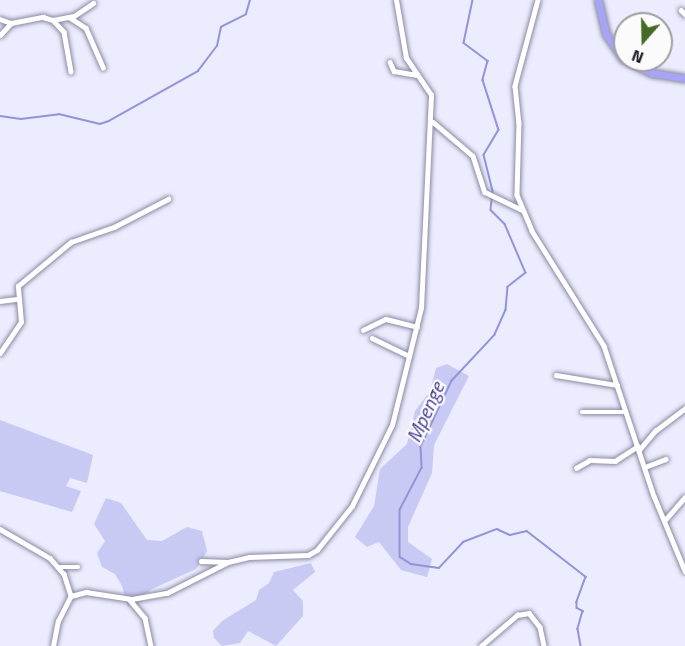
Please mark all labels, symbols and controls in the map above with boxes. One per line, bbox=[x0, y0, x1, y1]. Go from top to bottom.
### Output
north arrow bbox=[613, 12, 673, 72]
text: N bbox=[628, 44, 647, 70]
water label: Mpenge bbox=[401, 378, 449, 446]

